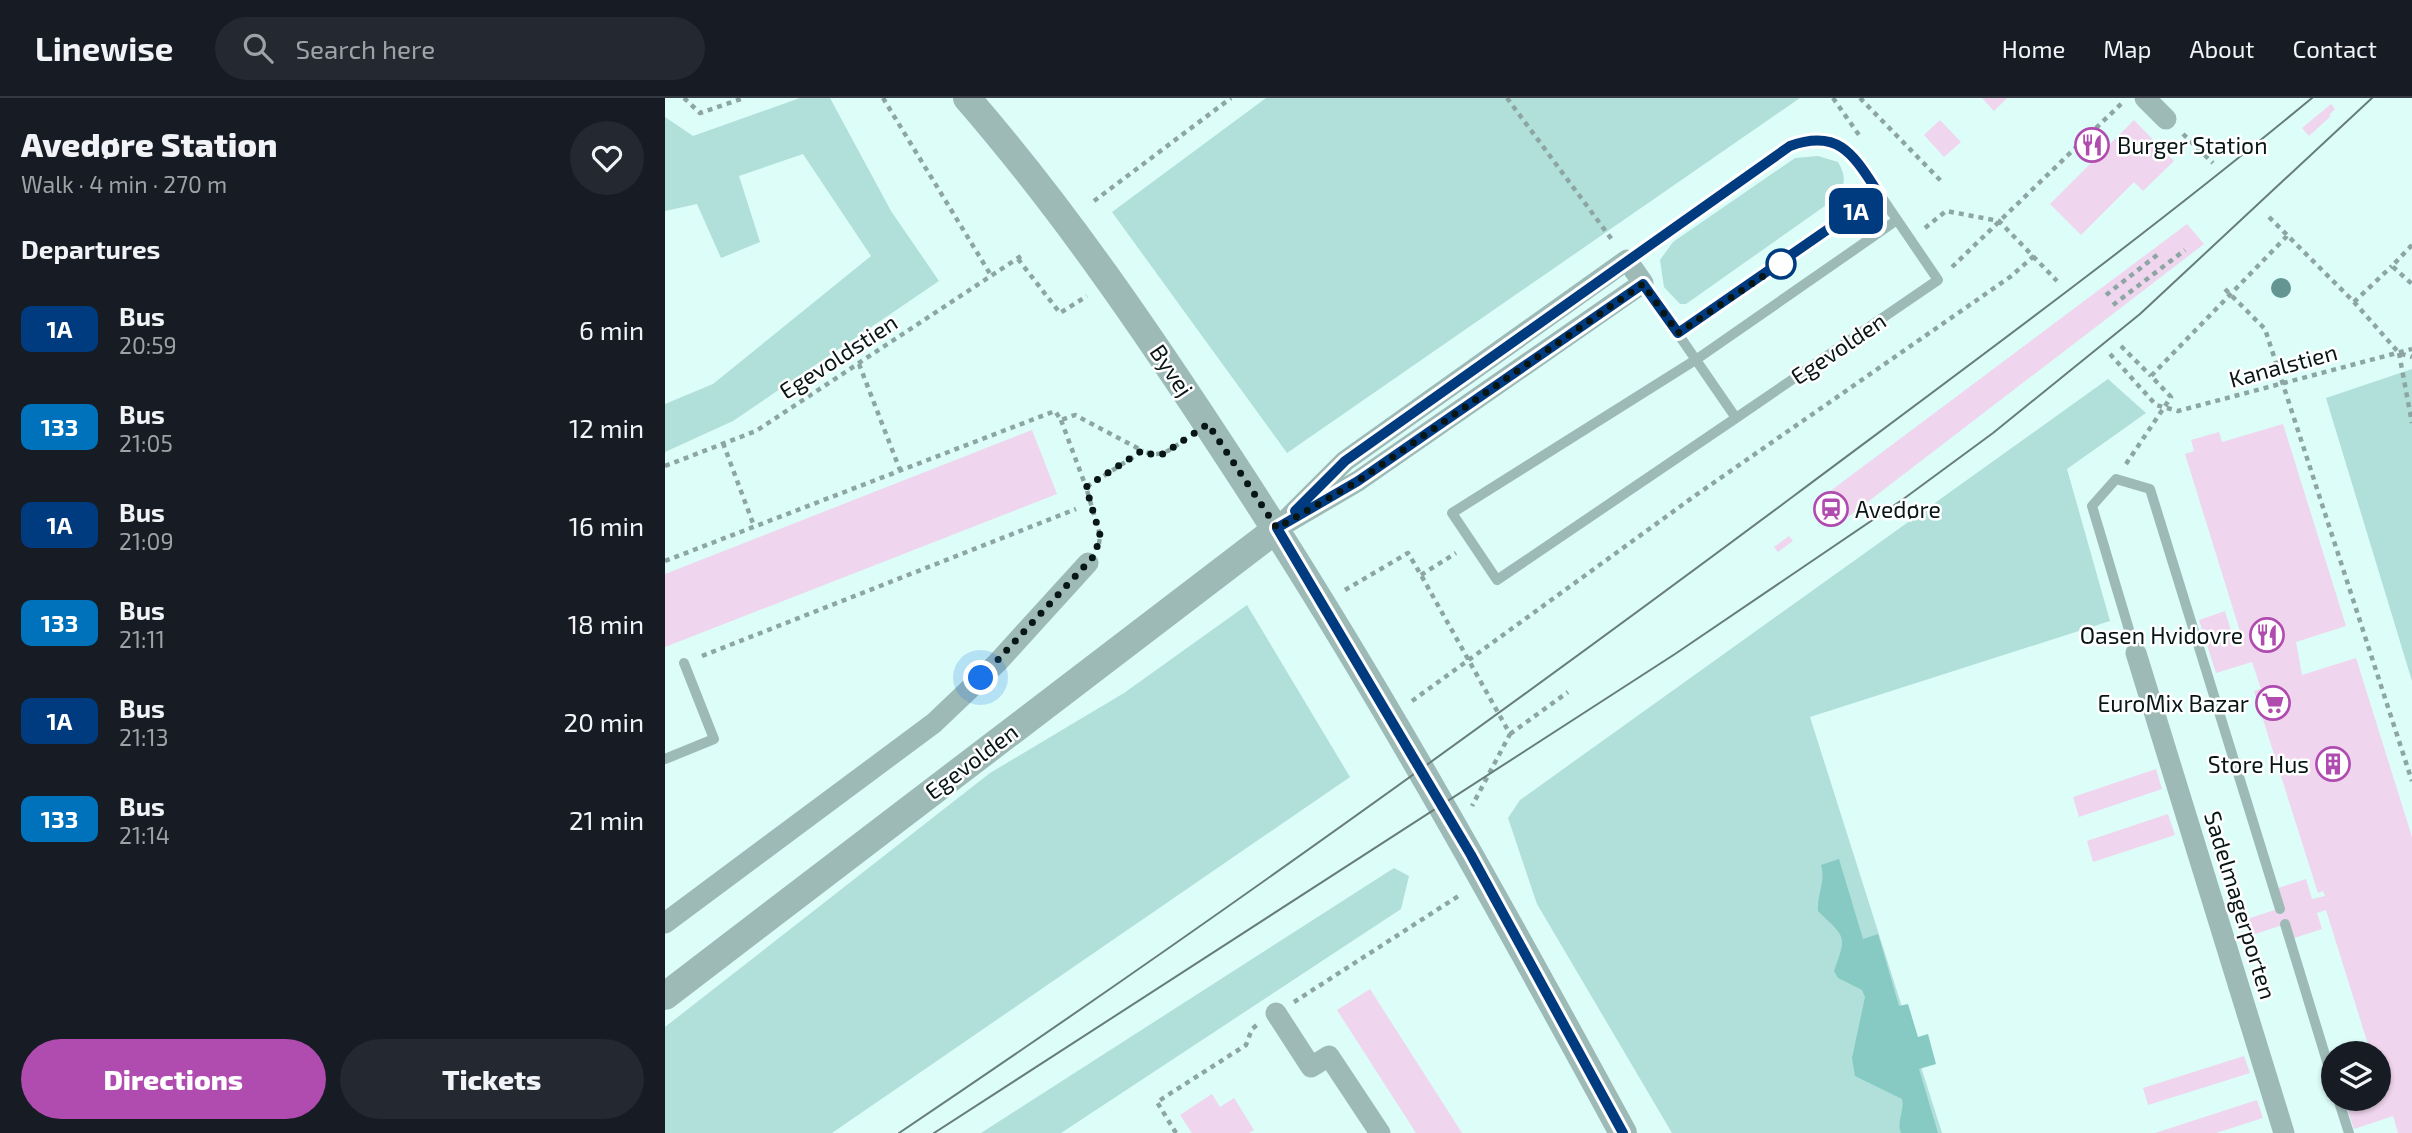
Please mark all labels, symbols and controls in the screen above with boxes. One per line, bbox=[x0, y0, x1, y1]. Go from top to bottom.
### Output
search box bbox=[215, 17, 705, 80]
text: Linewise bbox=[35, 28, 173, 68]
icon: search bbox=[239, 29, 277, 67]
text: Search here bbox=[295, 33, 435, 64]
text: Home bbox=[2002, 34, 2065, 63]
text: Map bbox=[2103, 34, 2151, 63]
text: About bbox=[2189, 34, 2255, 63]
text: Contact bbox=[2293, 34, 2377, 63]
button: heart bbox=[570, 121, 644, 195]
text: Avedøre Station bbox=[21, 124, 277, 164]
restaurant icon: Burger Station bbox=[2073, 126, 2111, 164]
place label: Burger Station bbox=[2117, 131, 2268, 159]
text: Walk · 4 min · 270 m bbox=[21, 170, 227, 198]
line badge: 1A bbox=[1825, 188, 1887, 234]
text: 1A bbox=[1843, 196, 1869, 225]
text: Departures bbox=[21, 233, 160, 264]
unlabelled marker bbox=[1766, 249, 1796, 279]
text: Bus bbox=[119, 300, 165, 331]
street label: Egevolden bbox=[1785, 306, 1891, 390]
street label: Egevoldstien bbox=[774, 308, 902, 404]
text: 1A bbox=[46, 314, 73, 343]
text: 6 min bbox=[579, 314, 644, 345]
text: 20:59 bbox=[119, 331, 177, 359]
street label: Kanalstien bbox=[2226, 337, 2340, 393]
street label: Byvej bbox=[1145, 339, 1199, 401]
text: Bus bbox=[119, 398, 165, 429]
text: 133 bbox=[41, 412, 78, 441]
text: 12 min bbox=[569, 412, 644, 443]
text: 21:05 bbox=[119, 429, 173, 457]
station icon: Avedøre bbox=[1812, 490, 1850, 528]
place label: Avedøre bbox=[1855, 495, 1941, 523]
text: Bus bbox=[119, 496, 165, 527]
text: 1A bbox=[46, 510, 73, 539]
text: 16 min bbox=[569, 510, 644, 541]
text: 21:09 bbox=[119, 527, 174, 555]
text: Bus bbox=[119, 594, 165, 625]
text: 133 bbox=[41, 608, 78, 637]
text: 18 min bbox=[568, 608, 644, 639]
restaurant icon: Oasen Hvidovre bbox=[2248, 616, 2286, 654]
place label: Oasen Hvidovre bbox=[2080, 621, 2243, 649]
text: 21:11 bbox=[119, 625, 165, 653]
your location bbox=[963, 660, 998, 695]
supermarket icon: EuroMix Bazar bbox=[2254, 684, 2292, 722]
place label: EuroMix Bazar bbox=[2097, 689, 2249, 717]
text: Bus bbox=[119, 692, 165, 723]
text: 1A bbox=[46, 706, 73, 735]
text: 20 min bbox=[564, 706, 644, 737]
street label: Egevolden bbox=[919, 717, 1023, 805]
text: 21:13 bbox=[119, 723, 168, 751]
building icon: Store Hus bbox=[2314, 745, 2352, 783]
place label: Store Hus bbox=[2208, 750, 2309, 778]
text: Bus bbox=[119, 790, 165, 821]
text: 133 bbox=[41, 804, 78, 833]
text: 21 min bbox=[569, 804, 644, 835]
street label: Sadelmagerporten bbox=[2199, 808, 2283, 1002]
text: 21:14 bbox=[119, 821, 170, 849]
button: Directions bbox=[21, 1039, 326, 1119]
button: Tickets bbox=[340, 1039, 644, 1119]
map controls bbox=[2321, 1041, 2391, 1111]
button: layers bbox=[2321, 1041, 2391, 1111]

